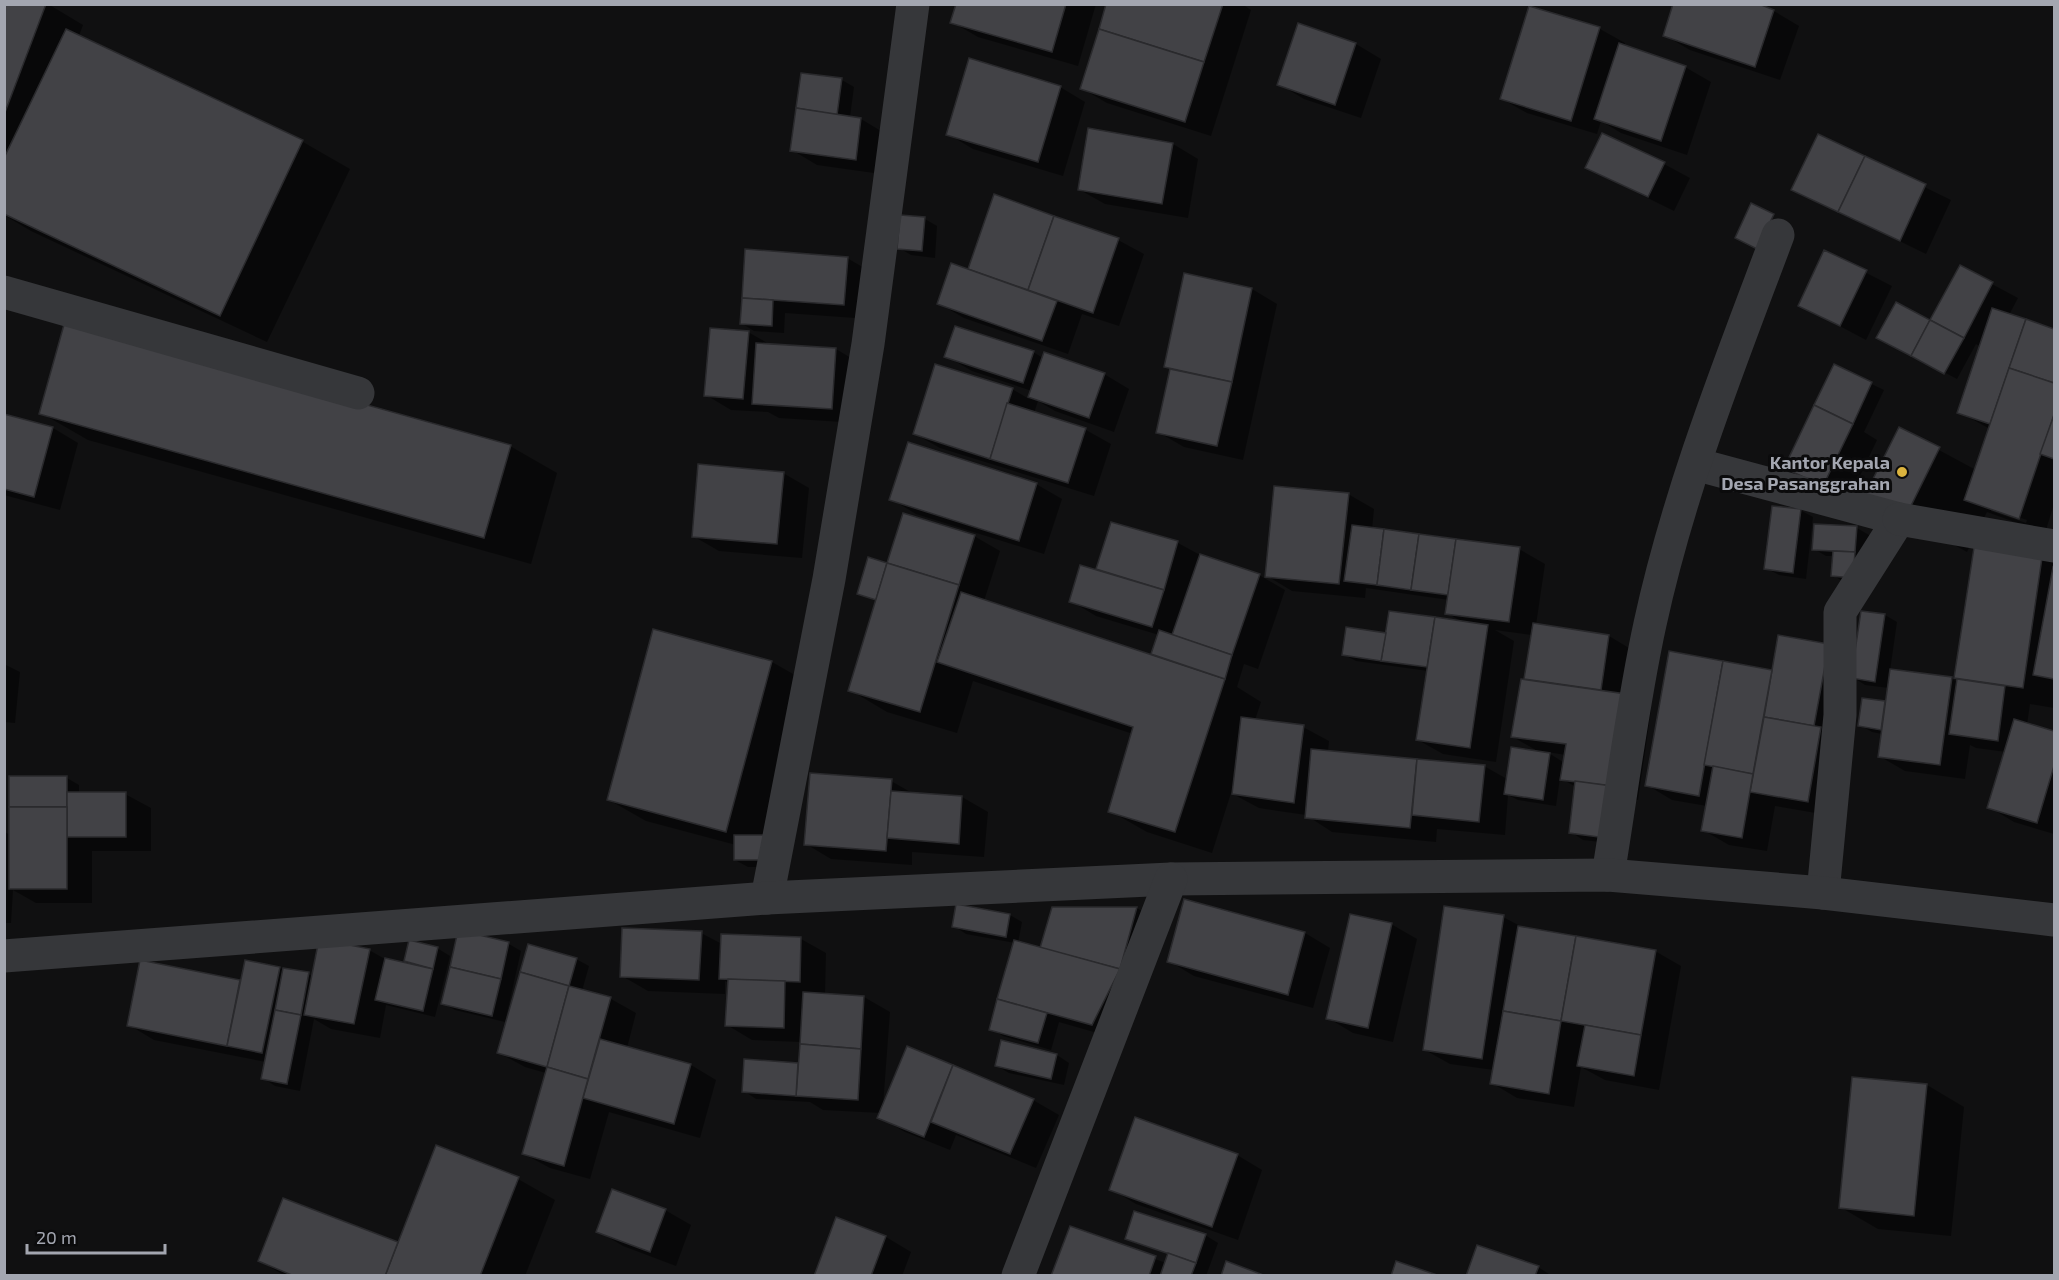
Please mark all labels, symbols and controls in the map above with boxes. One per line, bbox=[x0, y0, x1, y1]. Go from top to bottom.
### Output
place label: Kantor Kepala Desa Pasanggrahan bbox=[1721, 451, 1890, 494]
marker: Kantor Kepala Desa Pasanggrahan bbox=[1895, 465, 1909, 479]
scale bar bbox=[27, 1217, 165, 1255]
text: 20 m bbox=[36, 1226, 77, 1248]

